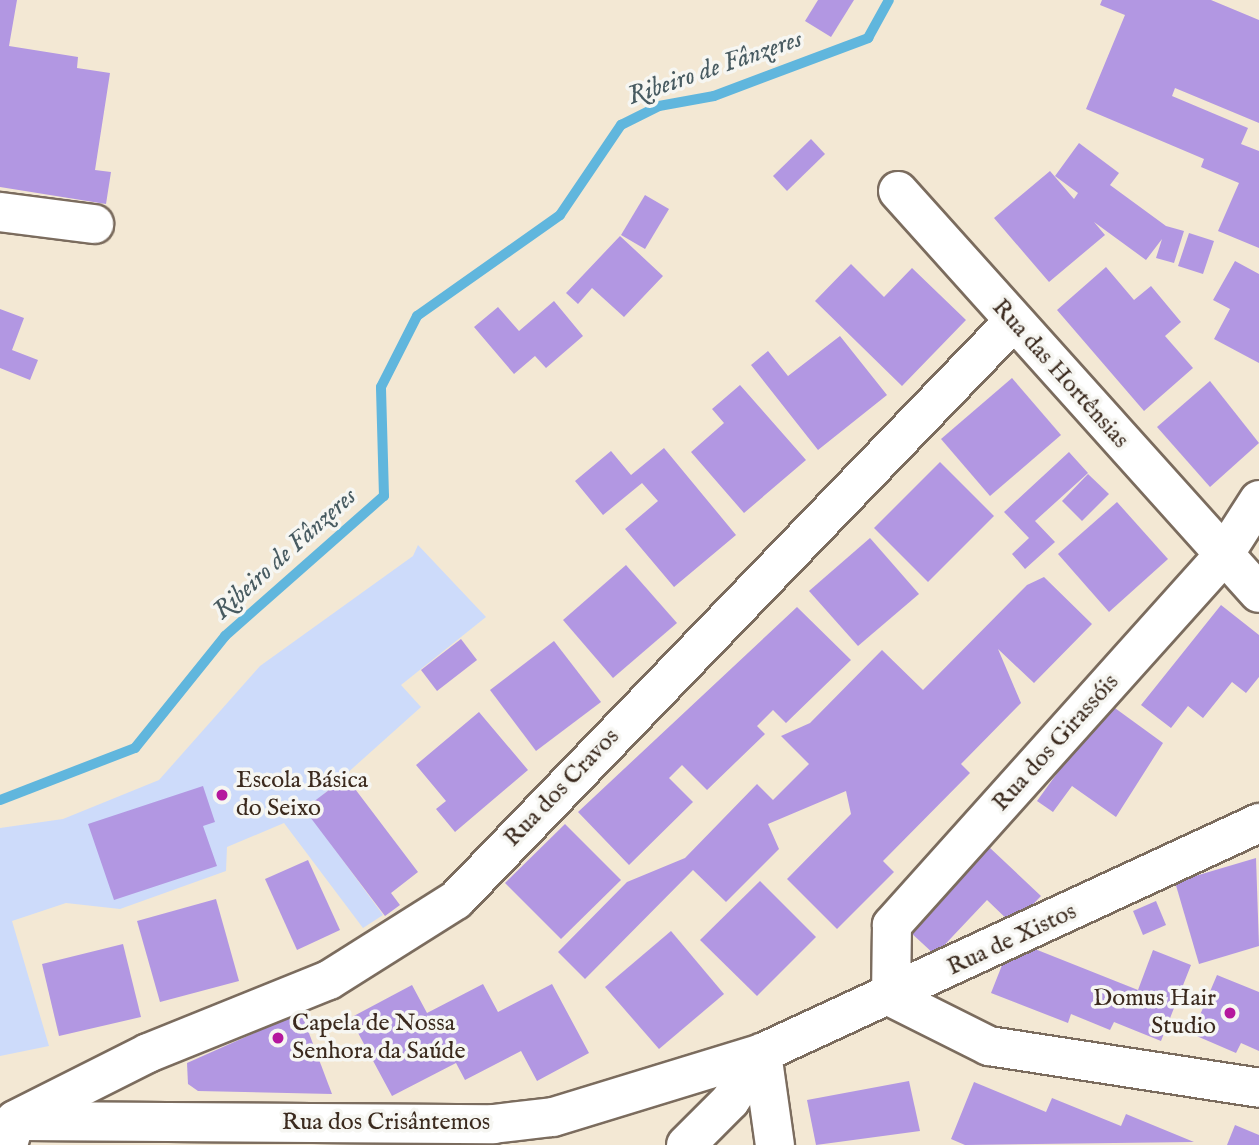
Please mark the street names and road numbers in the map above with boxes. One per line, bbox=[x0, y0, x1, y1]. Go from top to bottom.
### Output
street label: Rua das Hortênsias bbox=[986, 294, 1134, 454]
street label: Rua dos Girassóis bbox=[987, 668, 1125, 818]
street label: Rua dos Cravos bbox=[498, 723, 626, 853]
street label: Rua de Xistos bbox=[943, 898, 1081, 982]
street label: Rua dos Crisântemos bbox=[282, 1109, 490, 1137]

